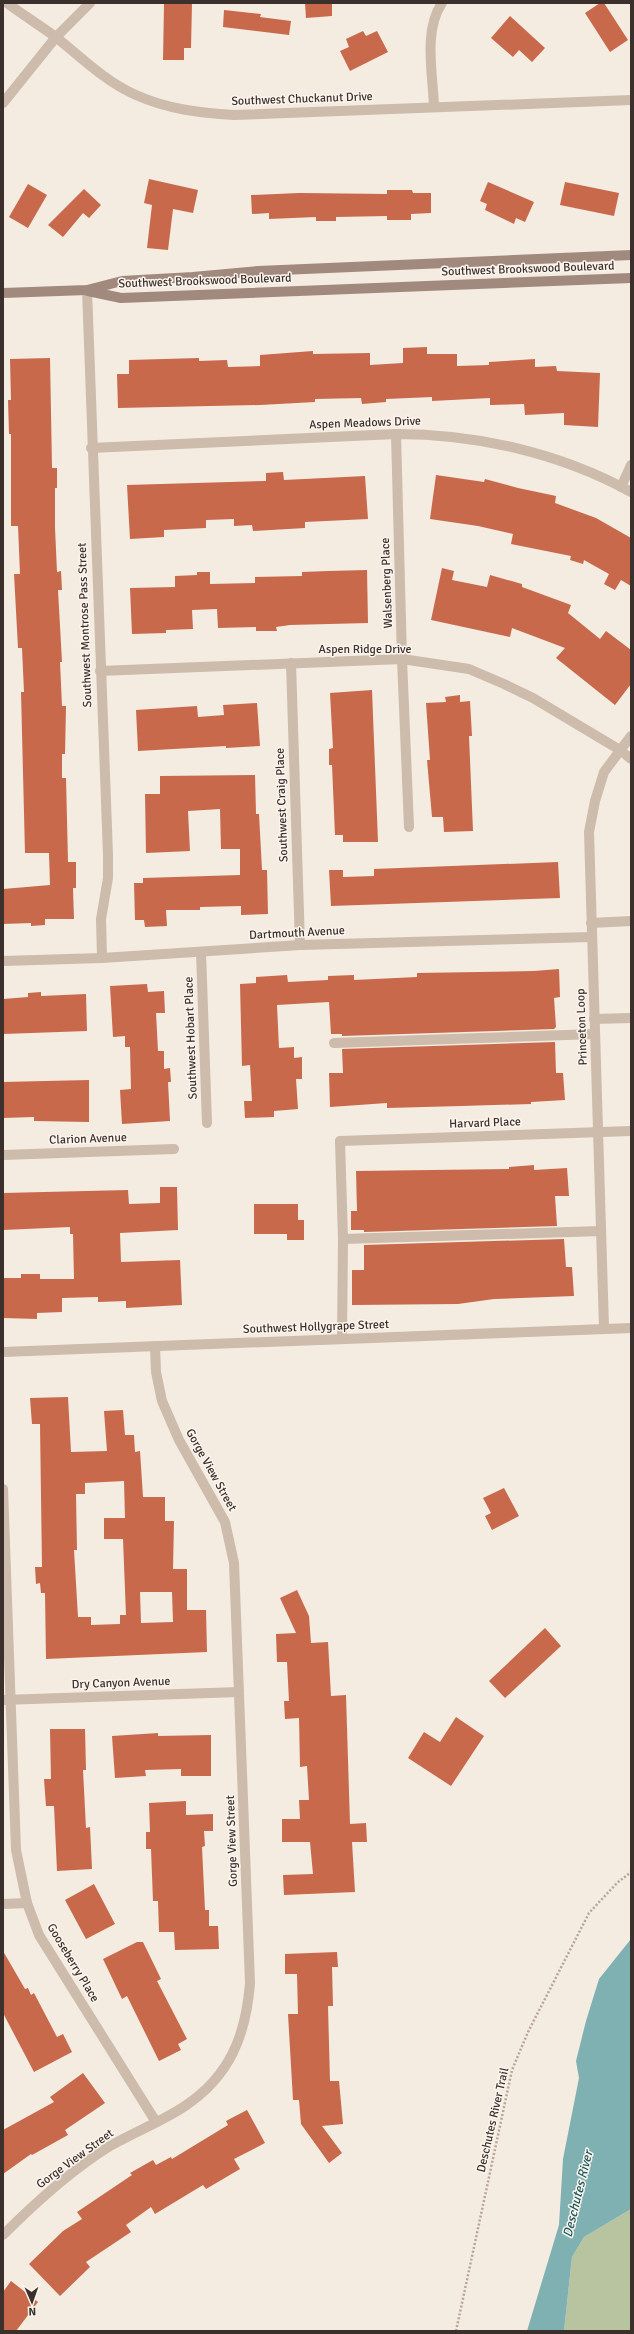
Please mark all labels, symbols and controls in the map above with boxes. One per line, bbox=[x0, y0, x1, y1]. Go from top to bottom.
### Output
street label: Southwest Chuckanut Drive bbox=[231, 89, 373, 109]
street label: Southwest Brookswood Boulevard bbox=[441, 258, 615, 280]
street label: Southwest Brookswood Boulevard bbox=[118, 270, 292, 292]
street label: Aspen Meadows Drive bbox=[309, 414, 421, 432]
street label: Walsenberg Place bbox=[378, 537, 396, 629]
street label: Southwest Montrose Pass Street bbox=[75, 542, 95, 708]
street label: Aspen Ridge Drive bbox=[319, 642, 411, 657]
street label: Southwest Craig Place bbox=[273, 747, 291, 863]
street label: Dartmouth Avenue bbox=[249, 923, 345, 943]
street label: Southwest Hobart Place bbox=[181, 976, 201, 1100]
street label: Princeton Loop bbox=[573, 988, 591, 1066]
street label: Harvard Place bbox=[449, 1114, 521, 1132]
street label: Clarion Avenue bbox=[49, 1130, 127, 1148]
street label: Southwest Hollygrape Street bbox=[243, 1317, 389, 1337]
street label: Gorge View Street bbox=[182, 1426, 240, 1514]
street label: Dry Canyon Avenue bbox=[71, 1674, 171, 1692]
street label: Gorge View Street bbox=[223, 1795, 241, 1887]
street label: Gooseberry Place bbox=[44, 1921, 102, 2005]
street label: Deschutes River Trail bbox=[474, 2066, 512, 2174]
street label: Gorge View Street bbox=[33, 2126, 117, 2192]
water label: Deschutes River bbox=[560, 2147, 597, 2239]
north arrow bbox=[12, 2282, 52, 2322]
text: N bbox=[28, 2305, 36, 2318]

